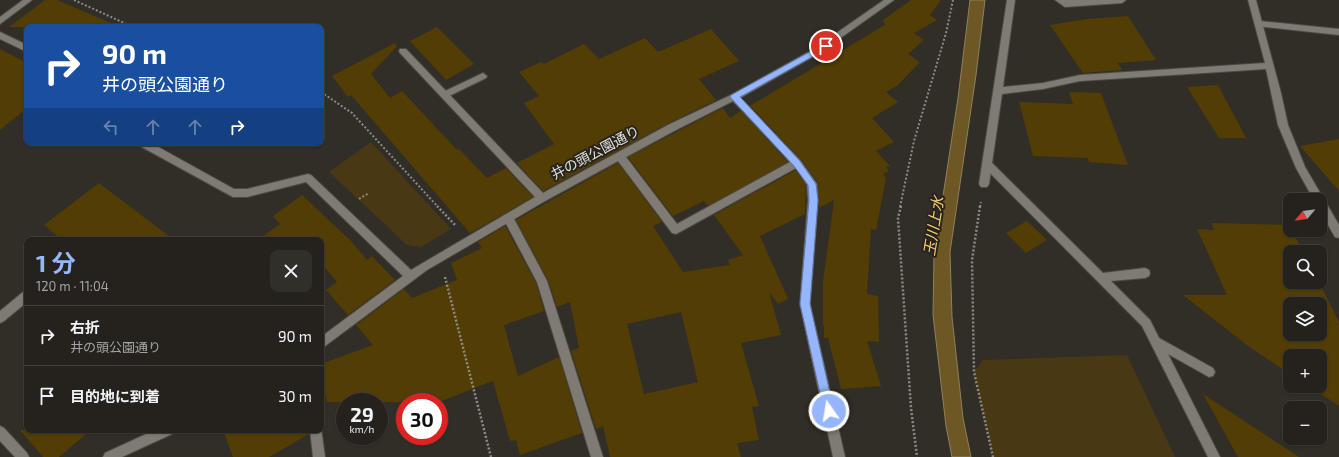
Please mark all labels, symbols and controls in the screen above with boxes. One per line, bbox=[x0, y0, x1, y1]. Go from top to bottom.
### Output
pin bbox=[809, 29, 843, 63]
icon: arrive bbox=[815, 35, 837, 57]
text: 90 m bbox=[102, 36, 167, 70]
icon: right bbox=[36, 40, 88, 92]
text: 井の頭公園通り bbox=[102, 73, 228, 95]
icon: left bbox=[100, 116, 122, 138]
icon: ahead bbox=[142, 116, 164, 138]
icon: ahead bbox=[184, 116, 206, 138]
icon: right bbox=[226, 116, 248, 138]
street label: 井の頭公園通り bbox=[548, 121, 642, 183]
water label: 玉川上水 bbox=[919, 193, 947, 257]
north arrow bbox=[1283, 193, 1327, 237]
map controls bbox=[1283, 193, 1327, 445]
button: search bbox=[1283, 245, 1327, 289]
text: 1 分 bbox=[36, 248, 76, 277]
button: close bbox=[270, 250, 312, 292]
text: 120 m · 11:04 bbox=[36, 278, 109, 294]
button: layers bbox=[1283, 297, 1327, 341]
text: 右折 bbox=[70, 318, 100, 336]
icon: right bbox=[36, 325, 58, 347]
text: 90 m bbox=[278, 327, 312, 345]
text: 井の頭公園通り bbox=[70, 339, 161, 355]
button: + bbox=[1283, 349, 1327, 393]
icon: arrive bbox=[36, 385, 58, 407]
text: 目的地に到着 bbox=[70, 387, 160, 405]
text: 30 m bbox=[278, 387, 312, 405]
position arrow bbox=[808, 390, 850, 432]
speed limit sign: 30 bbox=[396, 393, 448, 445]
button: − bbox=[1283, 401, 1327, 445]
text: 29 bbox=[350, 402, 374, 426]
text: km/h bbox=[350, 423, 374, 435]

